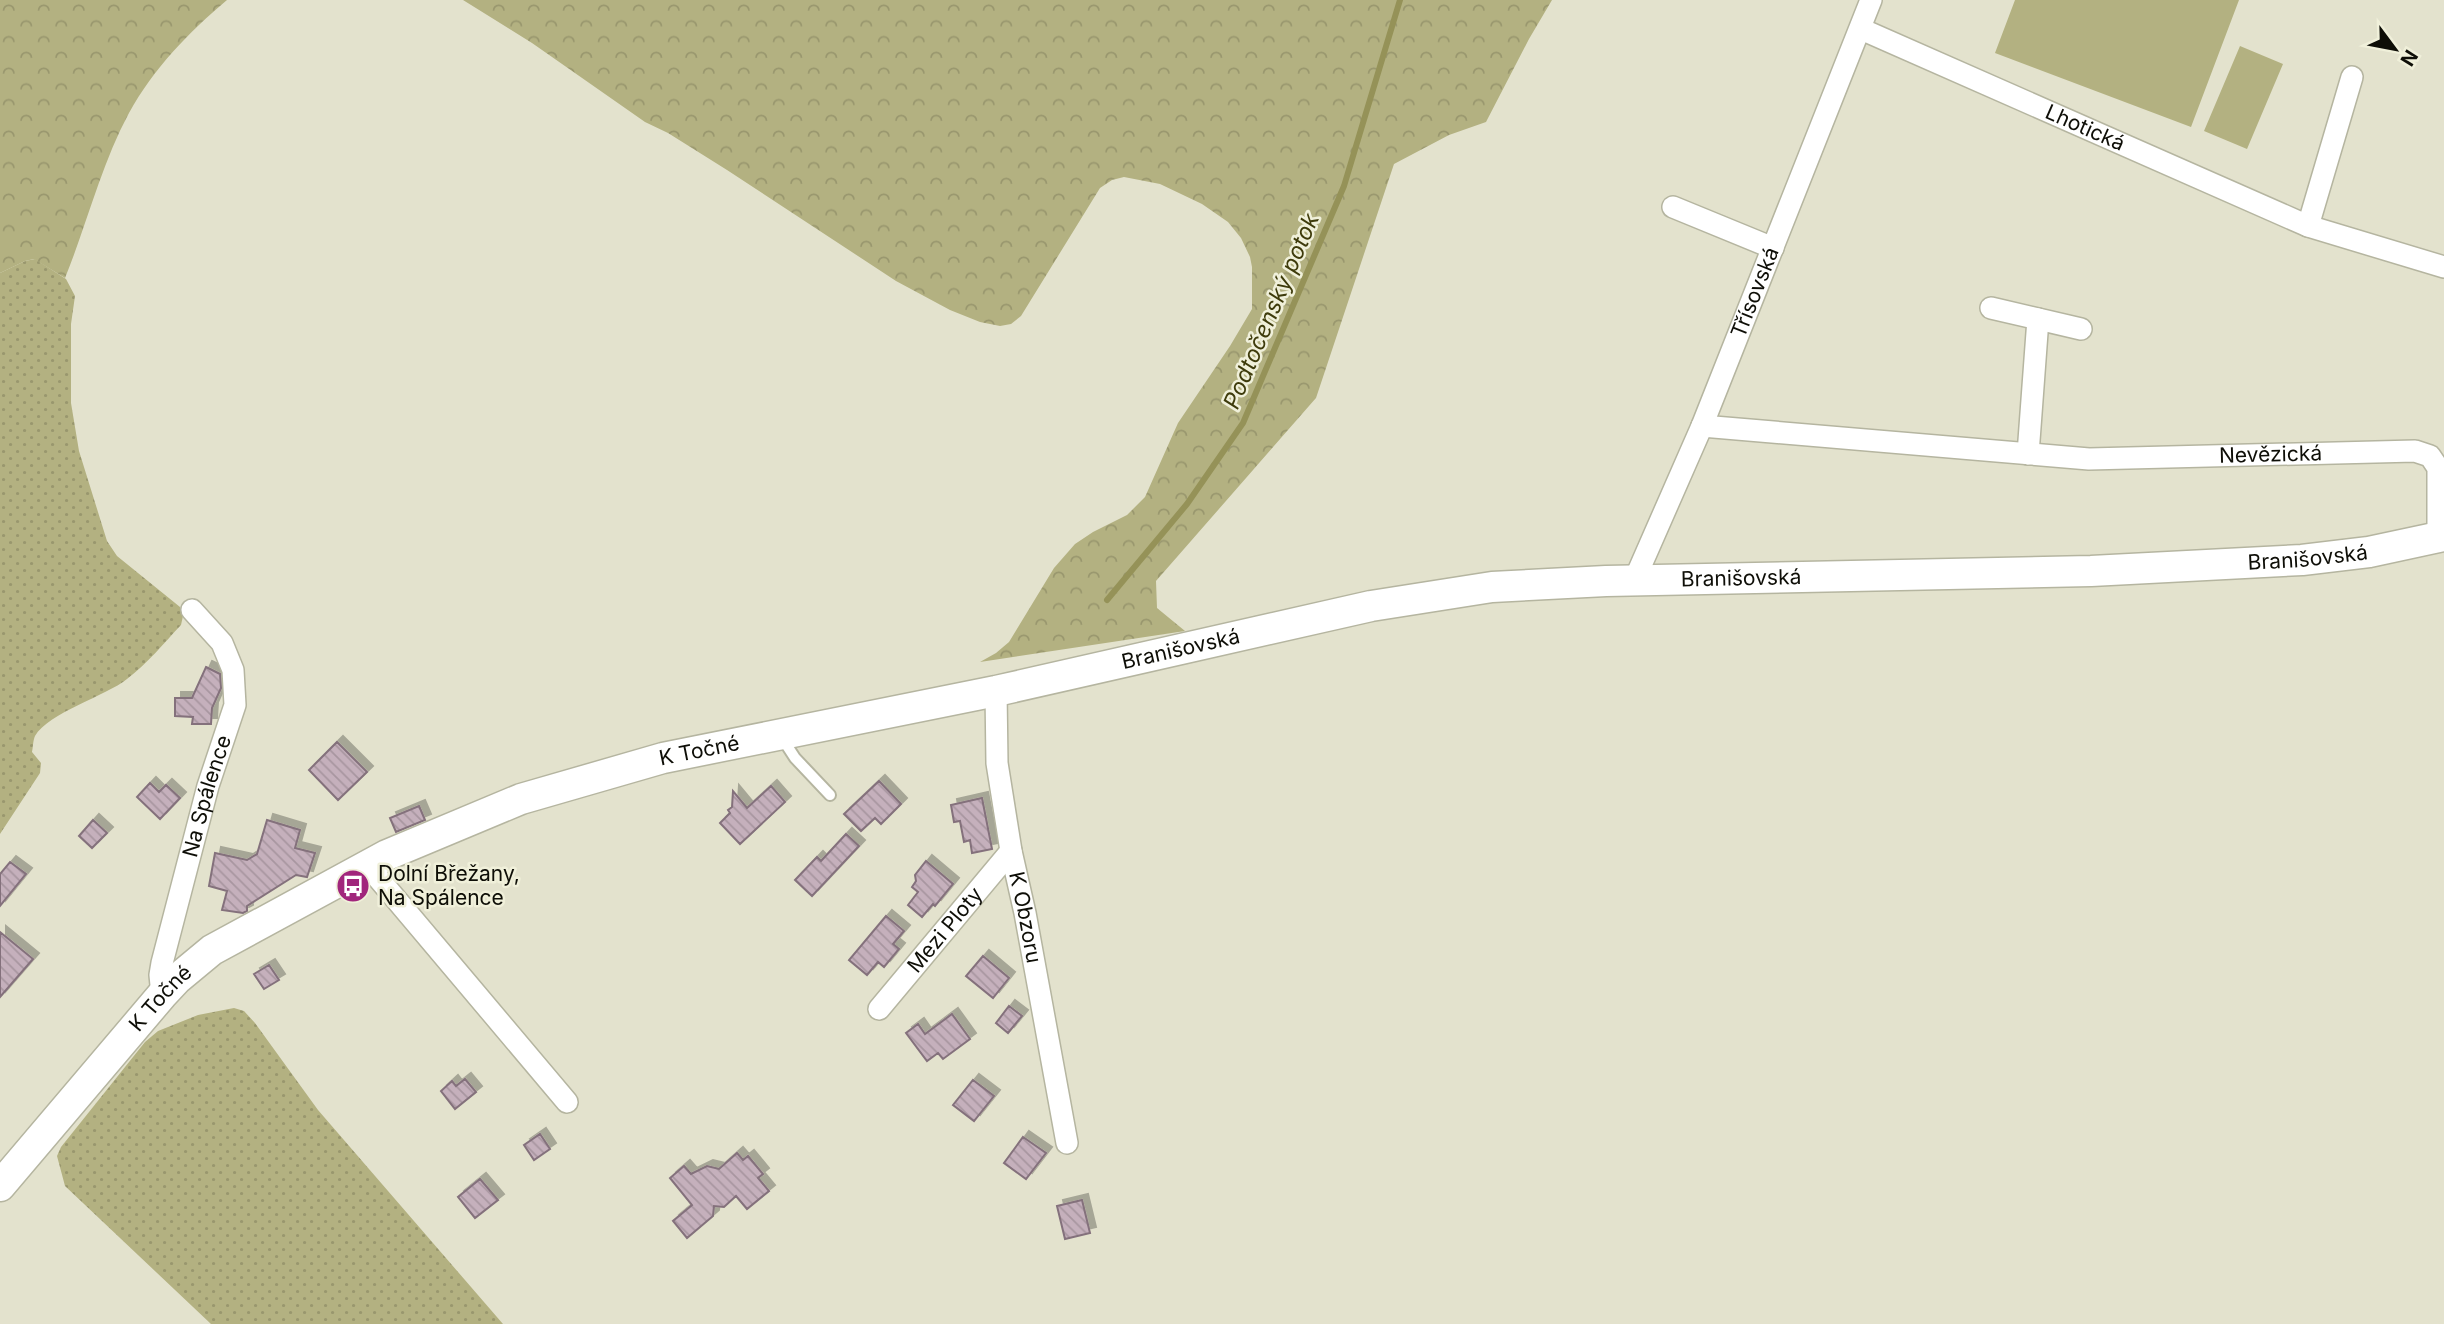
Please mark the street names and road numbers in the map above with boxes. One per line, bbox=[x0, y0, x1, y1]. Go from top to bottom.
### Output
street label: Lhotická bbox=[2042, 99, 2129, 156]
street label: Třísovská bbox=[1725, 243, 1784, 341]
street label: Nevězická bbox=[2219, 440, 2322, 468]
street label: Branišovská bbox=[2247, 539, 2369, 575]
street label: Branišovská bbox=[1681, 564, 1802, 591]
street label: Branišovská bbox=[1119, 623, 1242, 674]
street label: K Točné bbox=[657, 730, 741, 770]
street label: Na Spálence bbox=[177, 732, 236, 860]
street label: K Obzoru bbox=[1004, 869, 1047, 965]
street label: Mezi Ploty bbox=[902, 882, 988, 977]
street label: K Točné bbox=[124, 959, 196, 1036]

